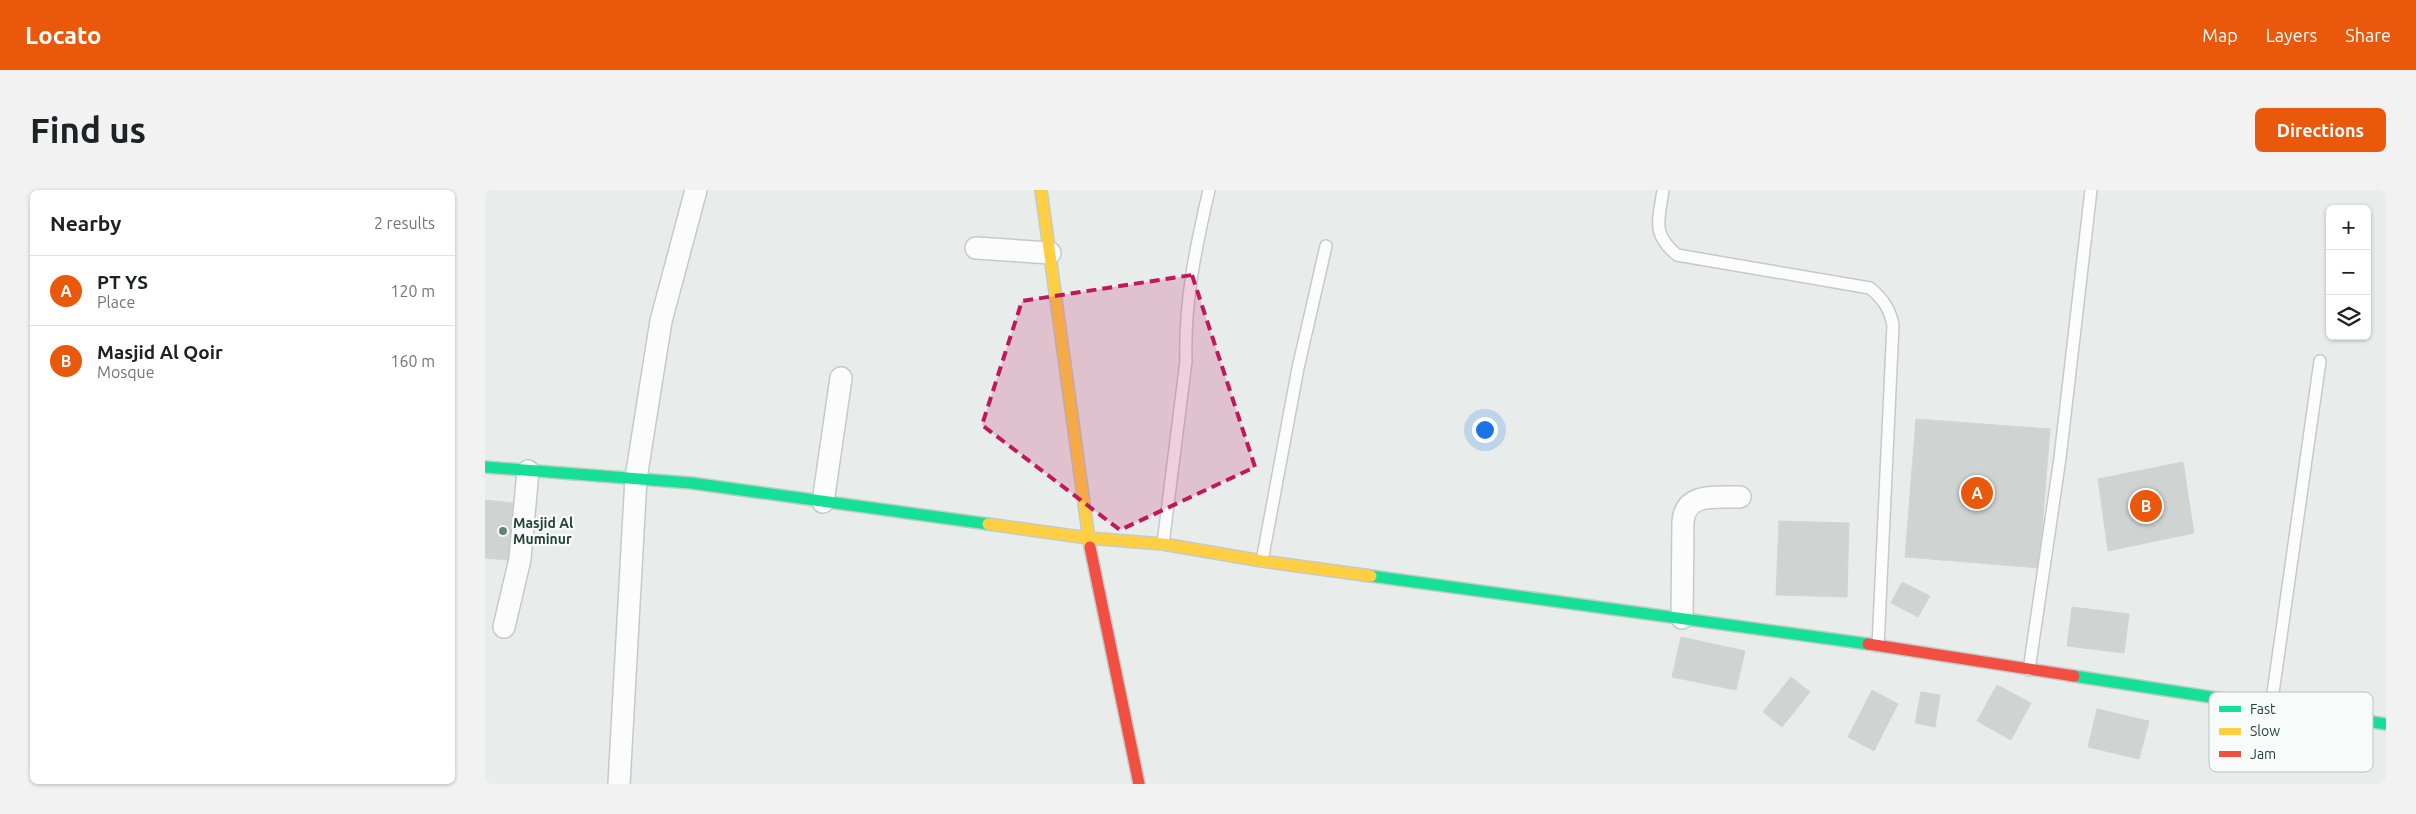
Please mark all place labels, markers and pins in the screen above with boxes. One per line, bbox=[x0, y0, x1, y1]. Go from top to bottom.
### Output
pin: A bbox=[1961, 474, 1993, 512]
pin: B bbox=[2130, 487, 2162, 525]
place label: Masjid Al Muminur bbox=[513, 515, 573, 547]
marker: Masjid Al Muminur bbox=[497, 525, 509, 537]

